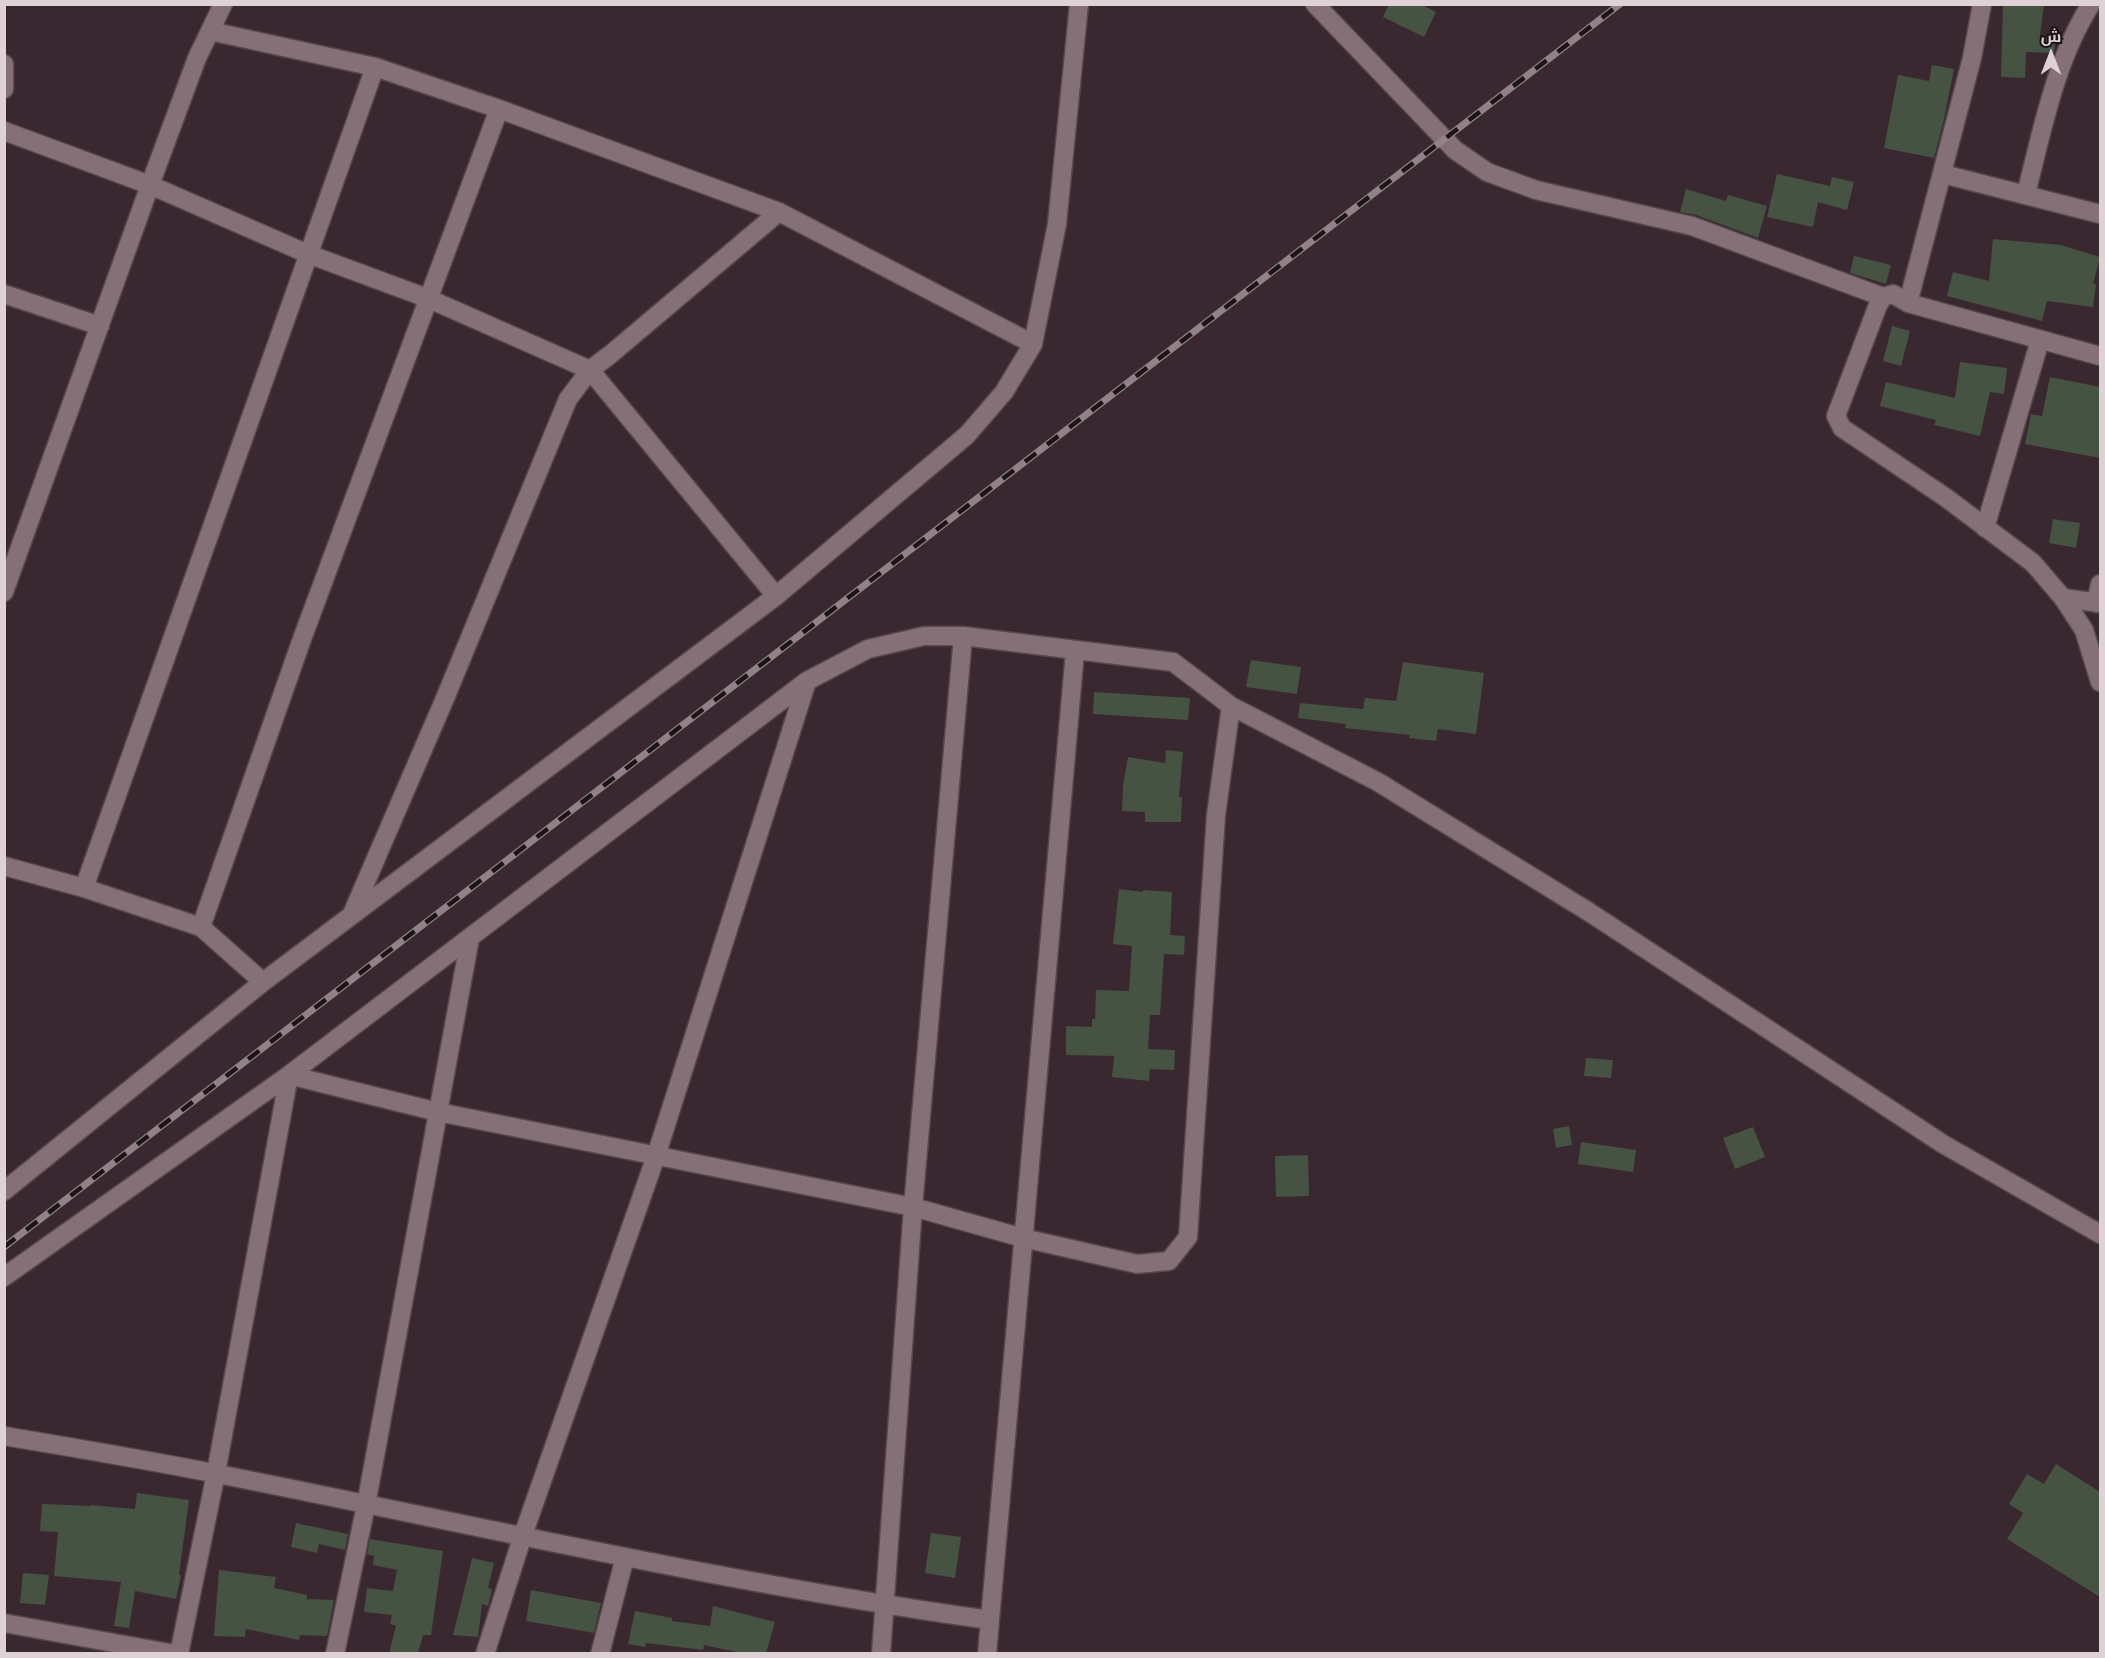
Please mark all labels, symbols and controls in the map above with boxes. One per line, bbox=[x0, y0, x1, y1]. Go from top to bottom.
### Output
north arrow bbox=[2021, 24, 2081, 84]
text: ش bbox=[2041, 25, 2061, 47]

